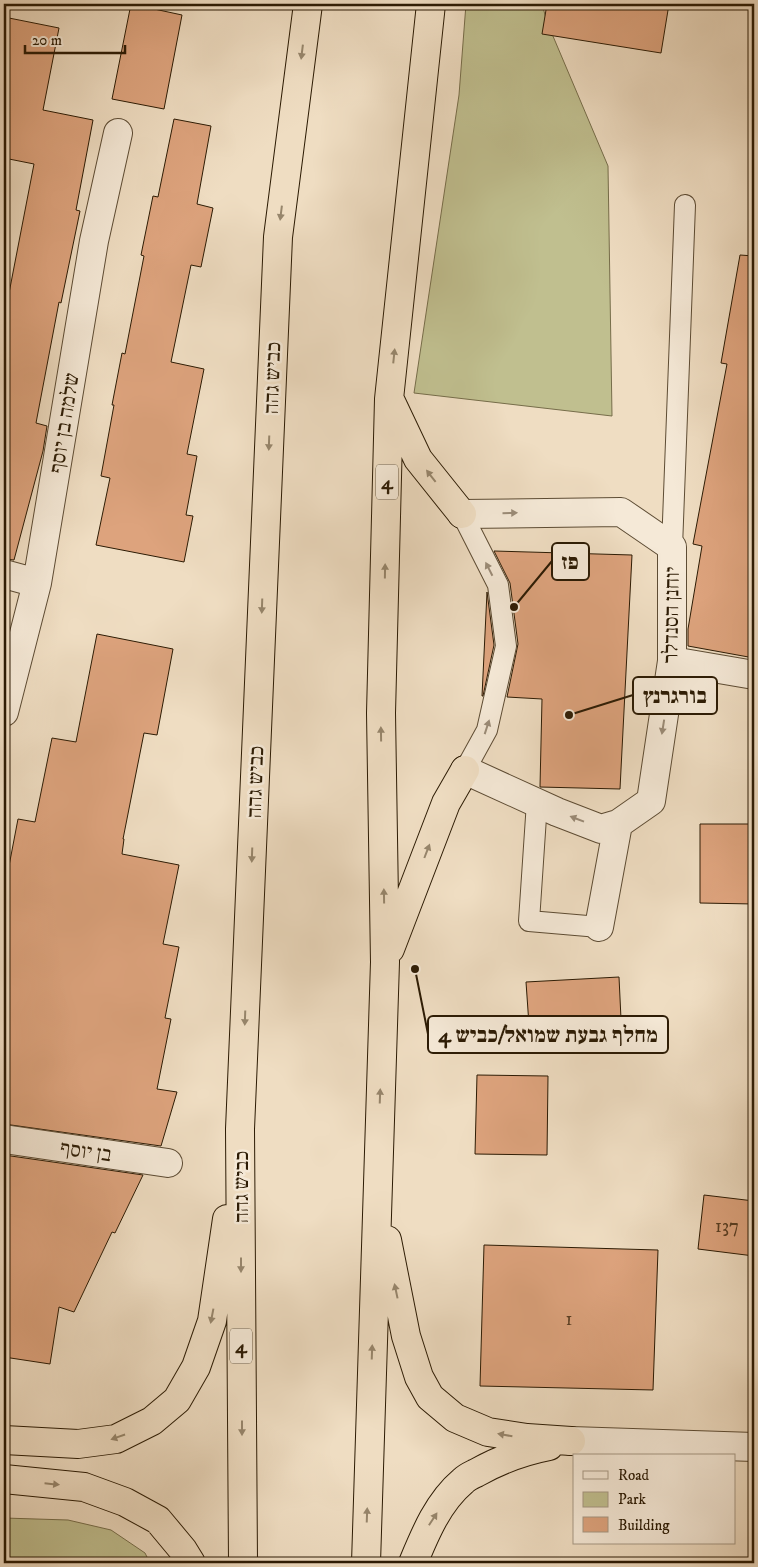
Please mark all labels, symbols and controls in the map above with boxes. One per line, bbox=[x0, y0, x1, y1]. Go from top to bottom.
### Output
scale bar bbox=[25, 22, 125, 54]
text: 20 m bbox=[32, 31, 62, 50]
one-way arrow bbox=[298, 44, 306, 60]
one-way arrow bbox=[277, 206, 285, 222]
street label: כביש גהה bbox=[259, 341, 287, 415]
one-way arrow bbox=[390, 348, 398, 364]
street label: שלמה בן יוסף bbox=[44, 371, 86, 475]
one-way arrow bbox=[265, 436, 273, 452]
road number: 4 bbox=[376, 464, 398, 500]
one-way arrow bbox=[426, 470, 437, 483]
one-way arrow bbox=[503, 509, 519, 517]
callout: פז bbox=[552, 543, 589, 580]
text: פז bbox=[561, 549, 579, 576]
one-way arrow bbox=[485, 562, 493, 576]
one-way arrow bbox=[381, 563, 389, 579]
street label: יוחנן הסנדלר bbox=[658, 566, 686, 664]
one-way arrow bbox=[258, 598, 266, 614]
callout: בורגרנץ bbox=[633, 677, 717, 714]
text: בורגרנץ bbox=[643, 683, 707, 710]
one-way arrow bbox=[484, 719, 491, 734]
one-way arrow bbox=[658, 719, 666, 735]
one-way arrow bbox=[377, 725, 385, 741]
street label: כביש גהה bbox=[242, 745, 270, 819]
one-way arrow bbox=[569, 815, 584, 823]
one-way arrow bbox=[423, 843, 431, 858]
one-way arrow bbox=[247, 848, 255, 864]
one-way arrow bbox=[380, 888, 388, 904]
one-way arrow bbox=[241, 1010, 249, 1026]
callout: מחלף גבעת שמואל/כביש 4 bbox=[428, 1016, 668, 1053]
text: מחלף גבעת שמואל/כביש 4 bbox=[438, 1022, 658, 1049]
one-way arrow bbox=[377, 1088, 385, 1104]
street label: בן יוסף bbox=[59, 1136, 113, 1168]
street label: כביש גהה bbox=[229, 1151, 255, 1223]
house number: 137 bbox=[715, 1215, 739, 1238]
one-way arrow bbox=[237, 1257, 245, 1273]
one-way arrow bbox=[392, 1283, 400, 1299]
one-way arrow bbox=[208, 1308, 216, 1324]
house number: 1 bbox=[566, 1308, 573, 1331]
road number: 4 bbox=[230, 1328, 252, 1364]
one-way arrow bbox=[368, 1344, 376, 1360]
one-way arrow bbox=[238, 1420, 246, 1436]
one-way arrow bbox=[497, 1430, 513, 1438]
one-way arrow bbox=[110, 1433, 125, 1441]
legend bbox=[573, 1454, 736, 1544]
text: Road bbox=[618, 1466, 650, 1485]
one-way arrow bbox=[45, 1480, 61, 1488]
text: Park bbox=[618, 1490, 647, 1509]
one-way arrow bbox=[363, 1506, 371, 1522]
one-way arrow bbox=[429, 1513, 438, 1526]
text: Building bbox=[618, 1516, 670, 1535]

